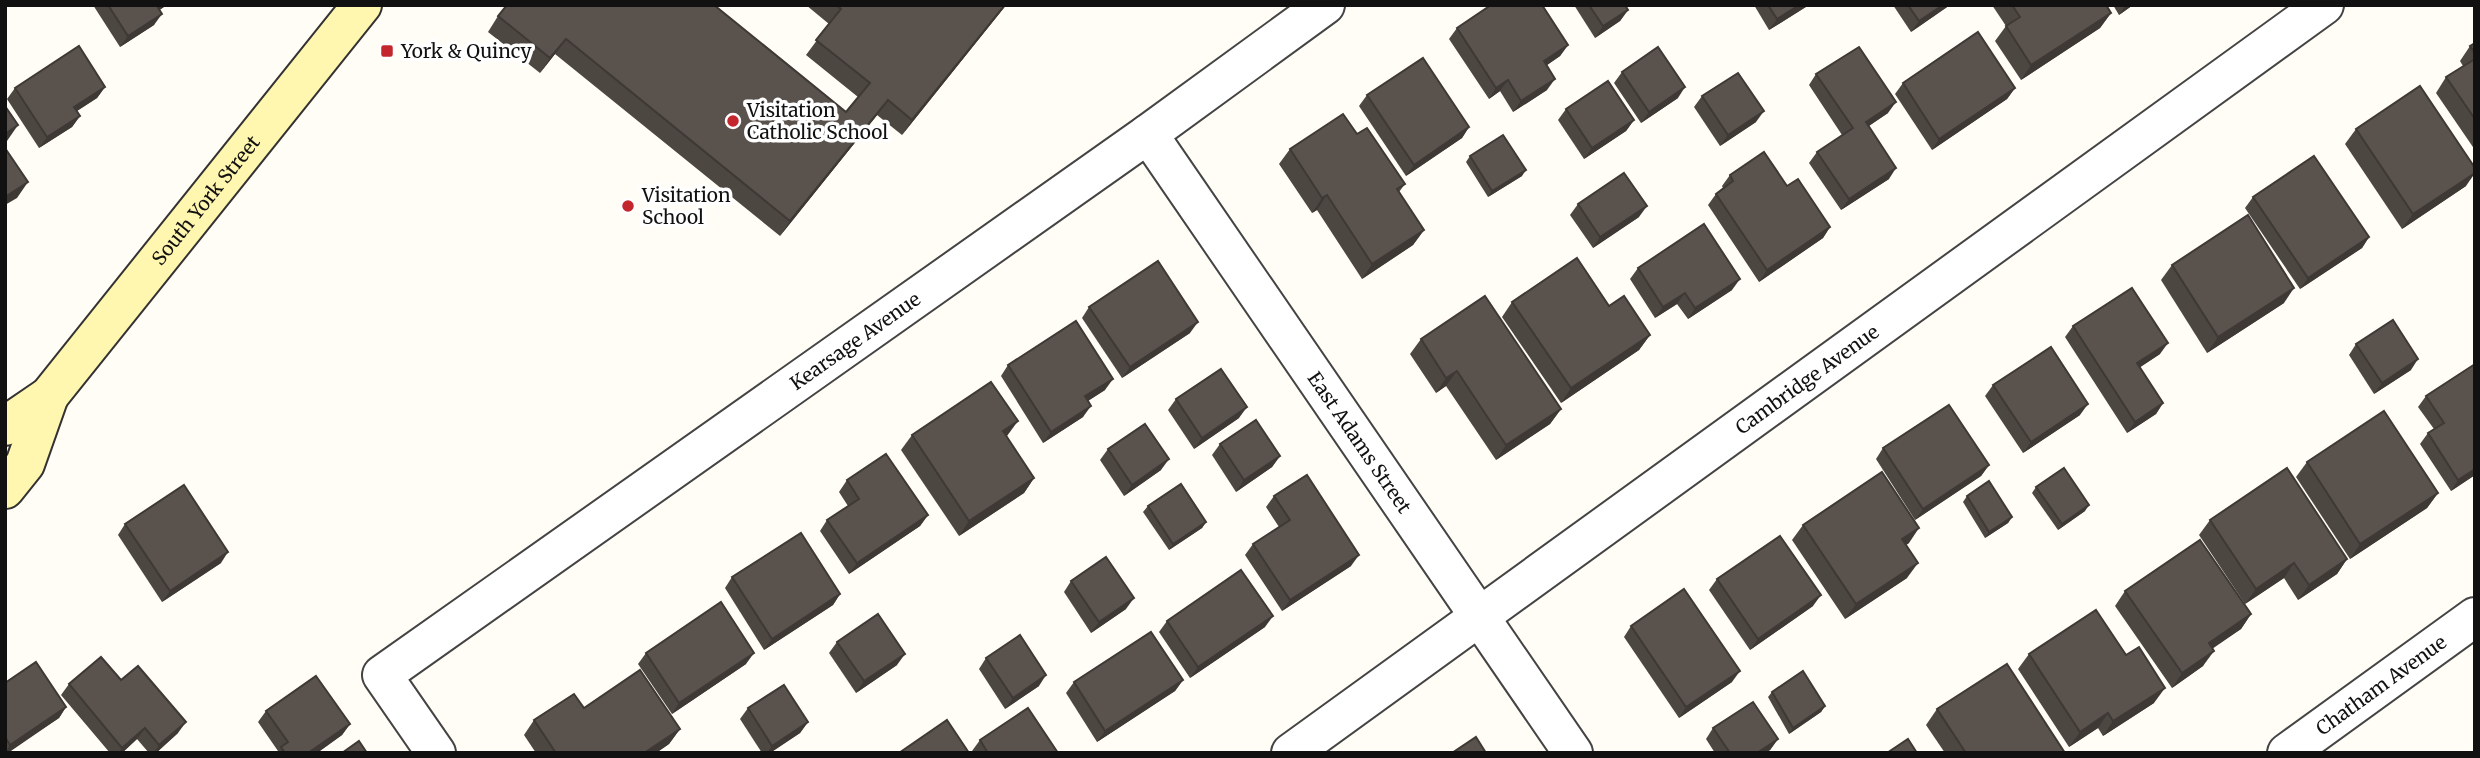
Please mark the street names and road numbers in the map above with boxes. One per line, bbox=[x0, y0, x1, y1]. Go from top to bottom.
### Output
street label: South York Street bbox=[147, 130, 265, 270]
street label: Kearsage Avenue bbox=[785, 287, 925, 395]
street label: Cambridge Avenue bbox=[1731, 319, 1883, 439]
street label: East Adams Street bbox=[1303, 367, 1417, 518]
street label: Chatham Avenue bbox=[2311, 630, 2451, 740]

